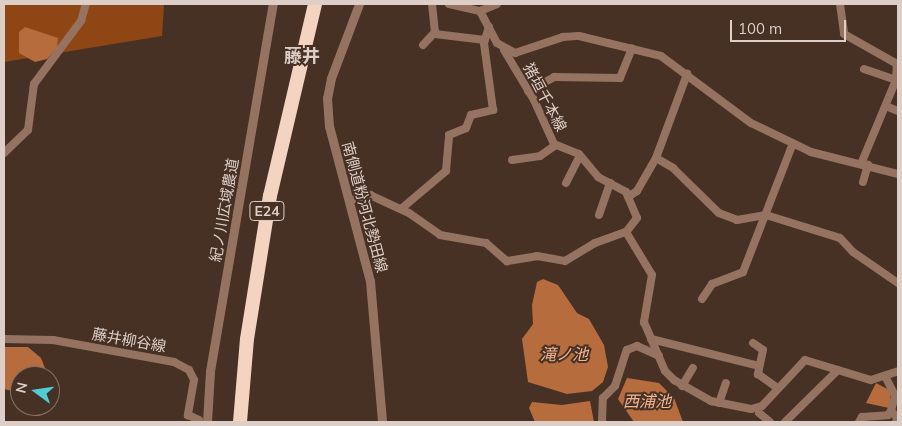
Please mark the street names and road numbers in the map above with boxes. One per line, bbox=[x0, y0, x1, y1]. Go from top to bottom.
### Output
street label: 猪垣千本線 bbox=[519, 60, 571, 134]
street label: 南側道粉河北勢田線 bbox=[339, 139, 391, 275]
street label: 紀ノ川広域農道 bbox=[206, 157, 242, 263]
road number: E24 bbox=[248, 200, 286, 222]
street label: 藤井柳谷線 bbox=[91, 325, 167, 355]

